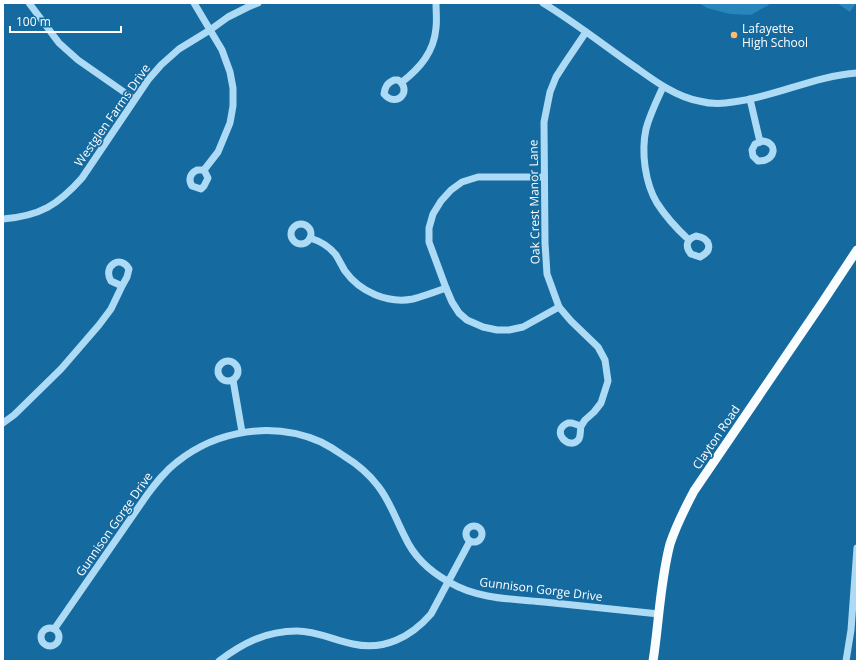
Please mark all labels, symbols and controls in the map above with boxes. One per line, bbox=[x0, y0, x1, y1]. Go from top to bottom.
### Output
scale bar bbox=[10, 8, 121, 34]
text: 100 m bbox=[16, 13, 51, 30]
place label: Lafayette High School bbox=[742, 20, 808, 51]
marker: Lafayette High School bbox=[729, 30, 739, 40]
street label: Westglen Farms Drive bbox=[70, 60, 154, 170]
street label: Oak Crest Manor Lane bbox=[524, 139, 544, 265]
street label: Clayton Road bbox=[688, 402, 744, 472]
street label: Gunnison Gorge Drive bbox=[72, 468, 157, 580]
street label: Gunnison Gorge Drive bbox=[479, 573, 604, 605]

